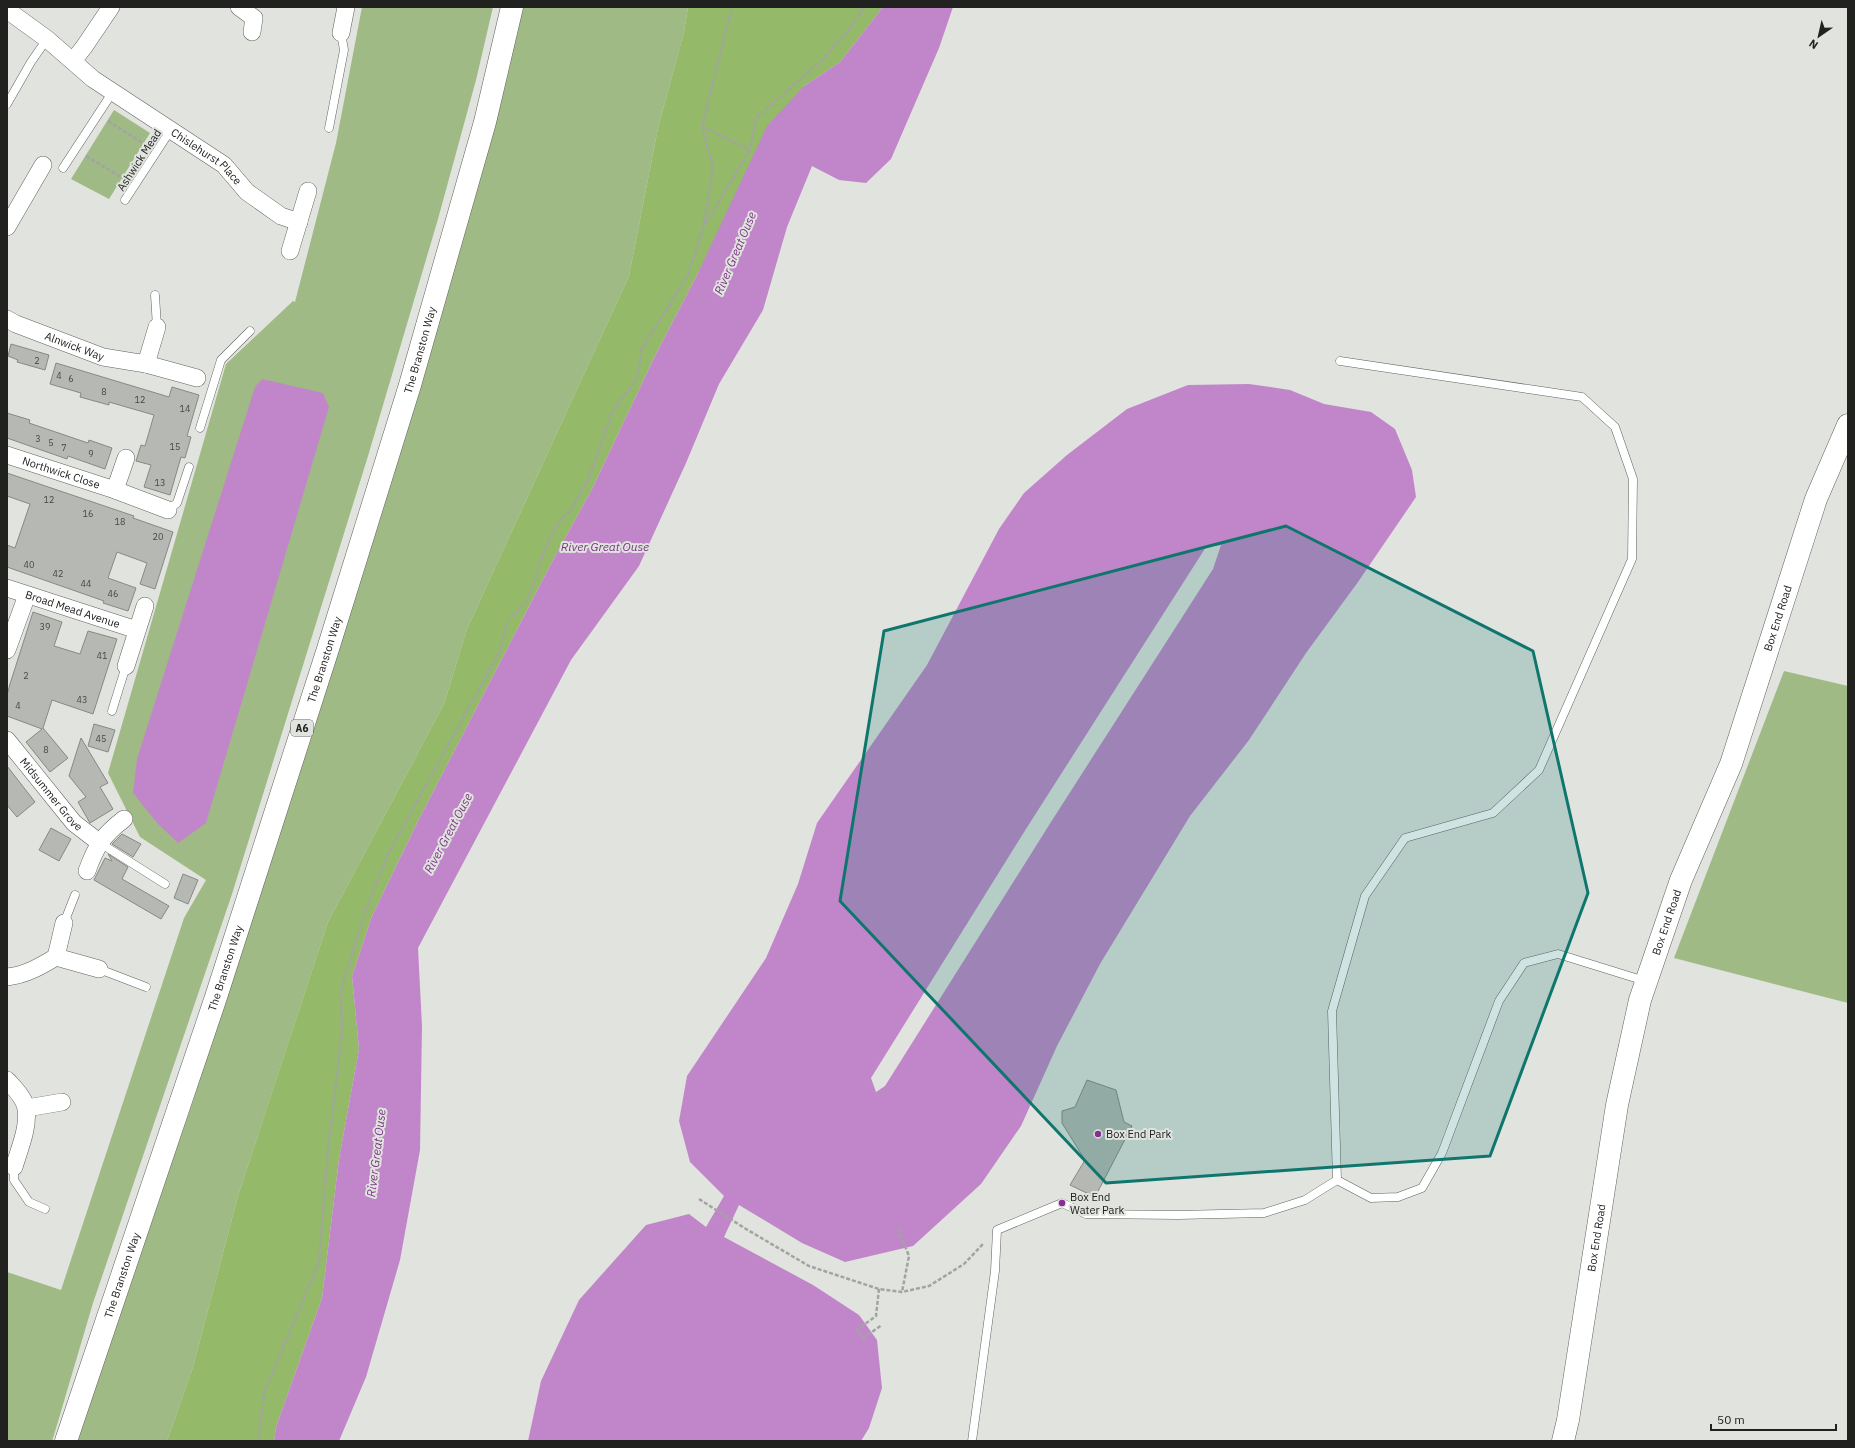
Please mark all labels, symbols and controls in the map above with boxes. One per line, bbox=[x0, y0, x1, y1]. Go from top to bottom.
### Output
north arrow bbox=[1799, 16, 1839, 56]
text: N bbox=[1806, 36, 1821, 52]
street label: Chislehurst Place bbox=[168, 125, 245, 188]
street label: Ashwick Mead bbox=[114, 126, 164, 194]
water label: River Great Ouse bbox=[711, 209, 759, 297]
street label: The Branston Way bbox=[401, 305, 439, 395]
street label: Alnwick Way bbox=[43, 329, 107, 364]
house number: 2 bbox=[34, 355, 40, 366]
house number: 4 bbox=[56, 370, 62, 381]
house number: 6 bbox=[68, 373, 74, 384]
house number: 8 bbox=[101, 386, 107, 397]
house number: 12 bbox=[135, 394, 145, 405]
house number: 14 bbox=[180, 403, 190, 414]
house number: 3 bbox=[35, 433, 41, 444]
house number: 5 bbox=[48, 437, 54, 448]
house number: 15 bbox=[170, 441, 180, 452]
house number: 7 bbox=[61, 442, 67, 453]
house number: 9 bbox=[88, 448, 94, 459]
street label: Northwick Close bbox=[21, 453, 102, 492]
house number: 13 bbox=[155, 477, 165, 488]
house number: 12 bbox=[44, 494, 54, 505]
house number: 16 bbox=[83, 508, 93, 519]
house number: 18 bbox=[115, 516, 125, 527]
house number: 20 bbox=[153, 531, 163, 542]
water label: River Great Ouse bbox=[561, 539, 649, 554]
house number: 40 bbox=[24, 559, 34, 570]
house number: 42 bbox=[53, 568, 63, 579]
house number: 44 bbox=[81, 578, 91, 589]
street label: Box End Road bbox=[1761, 584, 1795, 653]
street label: Broad Mead Avenue bbox=[23, 587, 122, 631]
house number: 46 bbox=[108, 588, 118, 599]
street label: The Branston Way bbox=[304, 614, 345, 705]
house number: 39 bbox=[40, 621, 50, 632]
house number: 41 bbox=[97, 650, 107, 661]
house number: 2 bbox=[23, 670, 29, 681]
house number: 43 bbox=[77, 694, 87, 705]
house number: 4 bbox=[15, 700, 21, 711]
road number: A6 bbox=[291, 720, 313, 736]
house number: 45 bbox=[96, 733, 106, 744]
house number: 8 bbox=[43, 744, 49, 755]
street label: Midsummer Grove bbox=[17, 755, 85, 834]
water label: River Great Ouse bbox=[421, 790, 475, 876]
street label: Box End Road bbox=[1649, 888, 1684, 957]
street label: The Branston Way bbox=[205, 923, 246, 1013]
water label: River Great Ouse bbox=[363, 1108, 389, 1198]
place label: Box End Park bbox=[1106, 1127, 1171, 1141]
marker: Box End Park bbox=[1093, 1129, 1103, 1139]
place label: Box End Water Park bbox=[1070, 1190, 1125, 1217]
marker: Box End Water Park bbox=[1057, 1198, 1067, 1208]
street label: Box End Road bbox=[1584, 1203, 1609, 1273]
street label: The Branston Way bbox=[101, 1230, 143, 1320]
scale bar bbox=[1711, 1406, 1836, 1432]
text: 50 m bbox=[1717, 1412, 1745, 1427]

